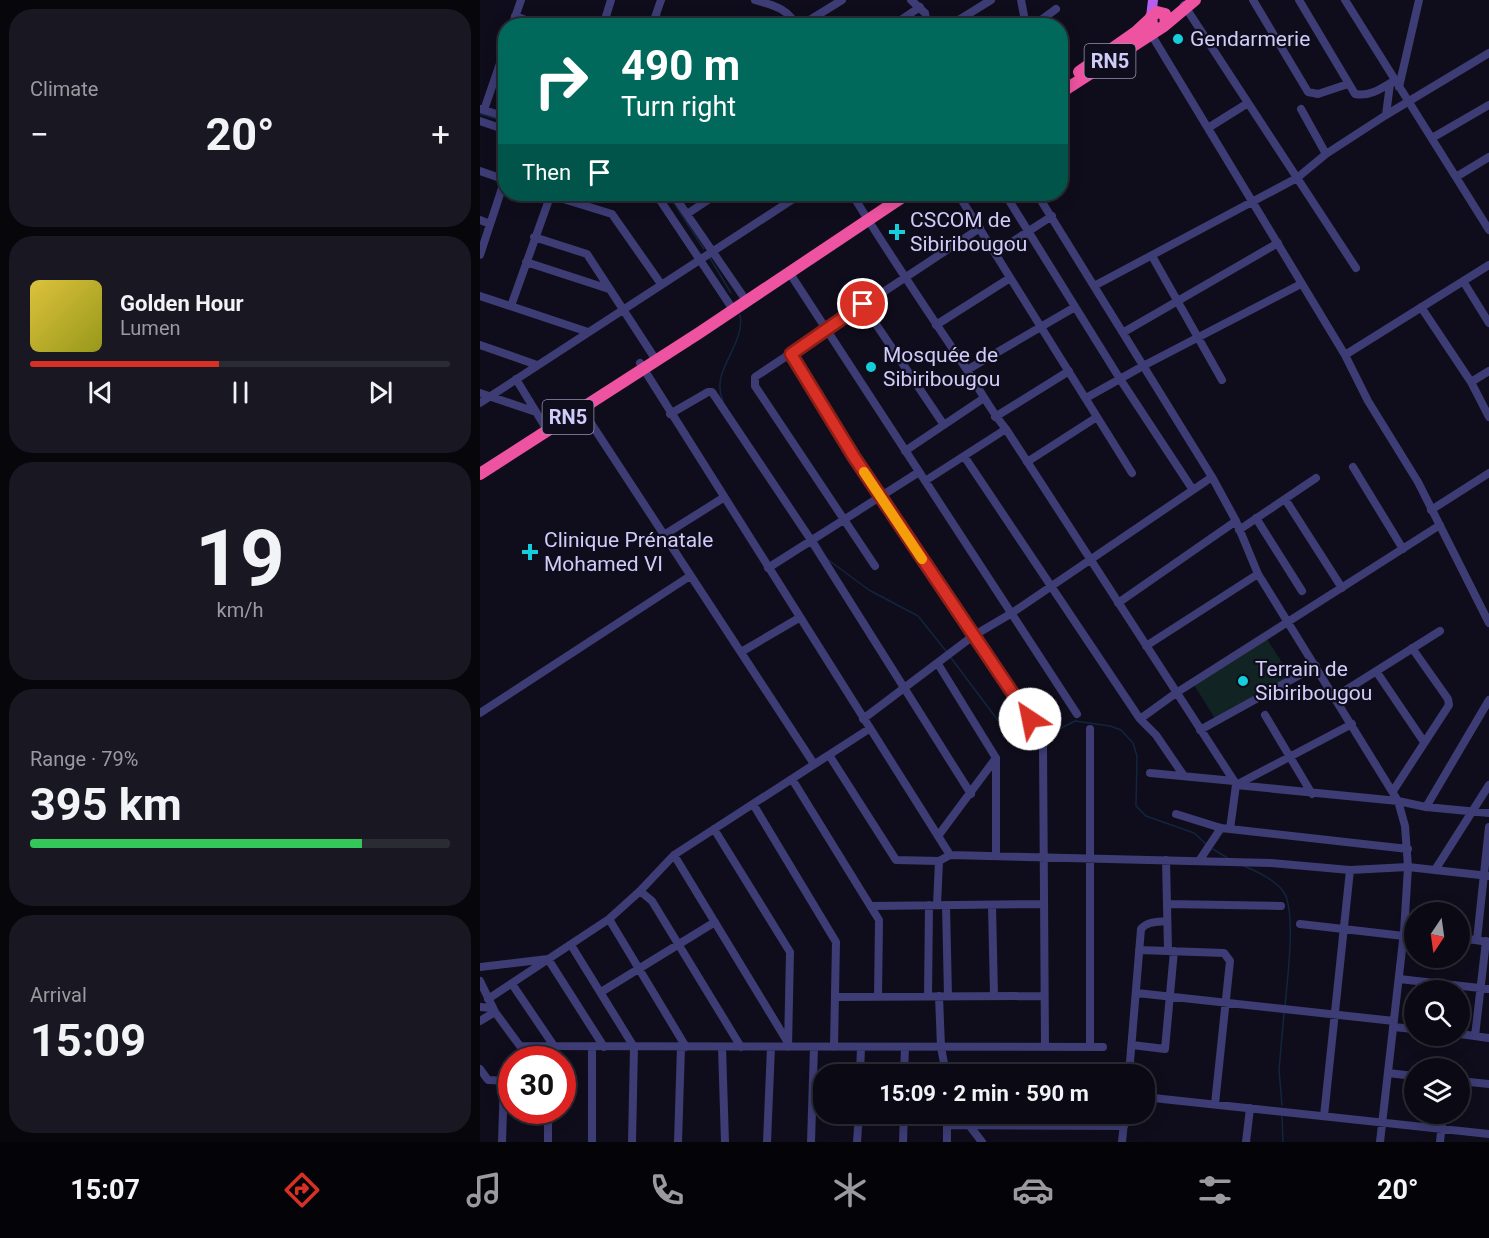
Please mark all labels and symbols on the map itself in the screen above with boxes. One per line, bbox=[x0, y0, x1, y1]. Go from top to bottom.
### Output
place label: Gendarmerie bbox=[1190, 27, 1310, 51]
marker: Gendarmerie bbox=[1171, 32, 1185, 46]
road number: RN5 bbox=[1084, 44, 1136, 78]
place label: CSCOM de Sibiribougou bbox=[910, 208, 1027, 256]
marker: CSCOM de Sibiribougou bbox=[888, 223, 906, 241]
pin bbox=[837, 278, 888, 329]
place label: Mosquée de Sibiribougou bbox=[883, 343, 1000, 391]
marker: Mosquée de Sibiribougou bbox=[864, 360, 878, 374]
road number: RN5 bbox=[542, 400, 593, 434]
place label: Clinique Prénatale Mohamed VI bbox=[544, 528, 713, 576]
marker: Clinique Prénatale Mohamed VI bbox=[521, 543, 539, 561]
place label: Terrain de Sibiribougou bbox=[1255, 657, 1372, 705]
marker: Terrain de Sibiribougou bbox=[1236, 674, 1250, 688]
position arrow bbox=[998, 687, 1062, 751]
north arrow bbox=[1404, 902, 1470, 968]
speed limit sign: 30 bbox=[498, 1046, 576, 1124]

